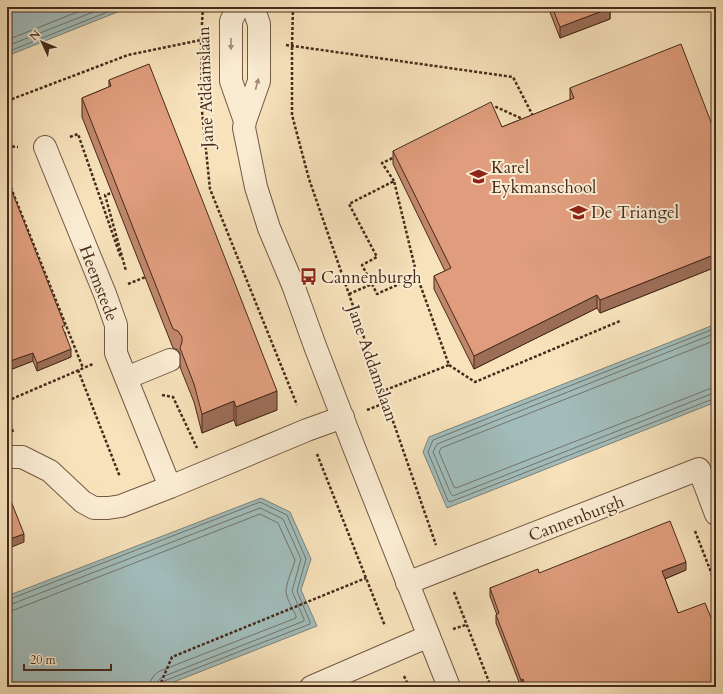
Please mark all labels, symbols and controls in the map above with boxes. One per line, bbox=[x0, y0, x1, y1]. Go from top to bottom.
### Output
north arrow bbox=[22, 22, 62, 62]
text: N bbox=[26, 26, 44, 44]
street label: Jane Addamslaan bbox=[192, 26, 219, 151]
one-way arrow bbox=[228, 38, 234, 51]
one-way arrow bbox=[255, 78, 261, 90]
place label: Karel Eykmanschool bbox=[491, 156, 597, 199]
school or university icon: Karel Eykmanschool bbox=[468, 167, 488, 187]
place label: De Triangel bbox=[591, 201, 680, 224]
school or university icon: De Triangel bbox=[568, 202, 588, 222]
street label: Heemstede bbox=[74, 242, 124, 324]
place label: Cannenburgh bbox=[321, 266, 422, 289]
bus stop icon: Cannenburgh bbox=[298, 267, 318, 287]
street label: Jane Addamslaan bbox=[341, 299, 403, 425]
street label: Cannenburgh bbox=[525, 489, 628, 547]
scale bar bbox=[24, 646, 111, 672]
text: 20 m bbox=[30, 652, 57, 668]

